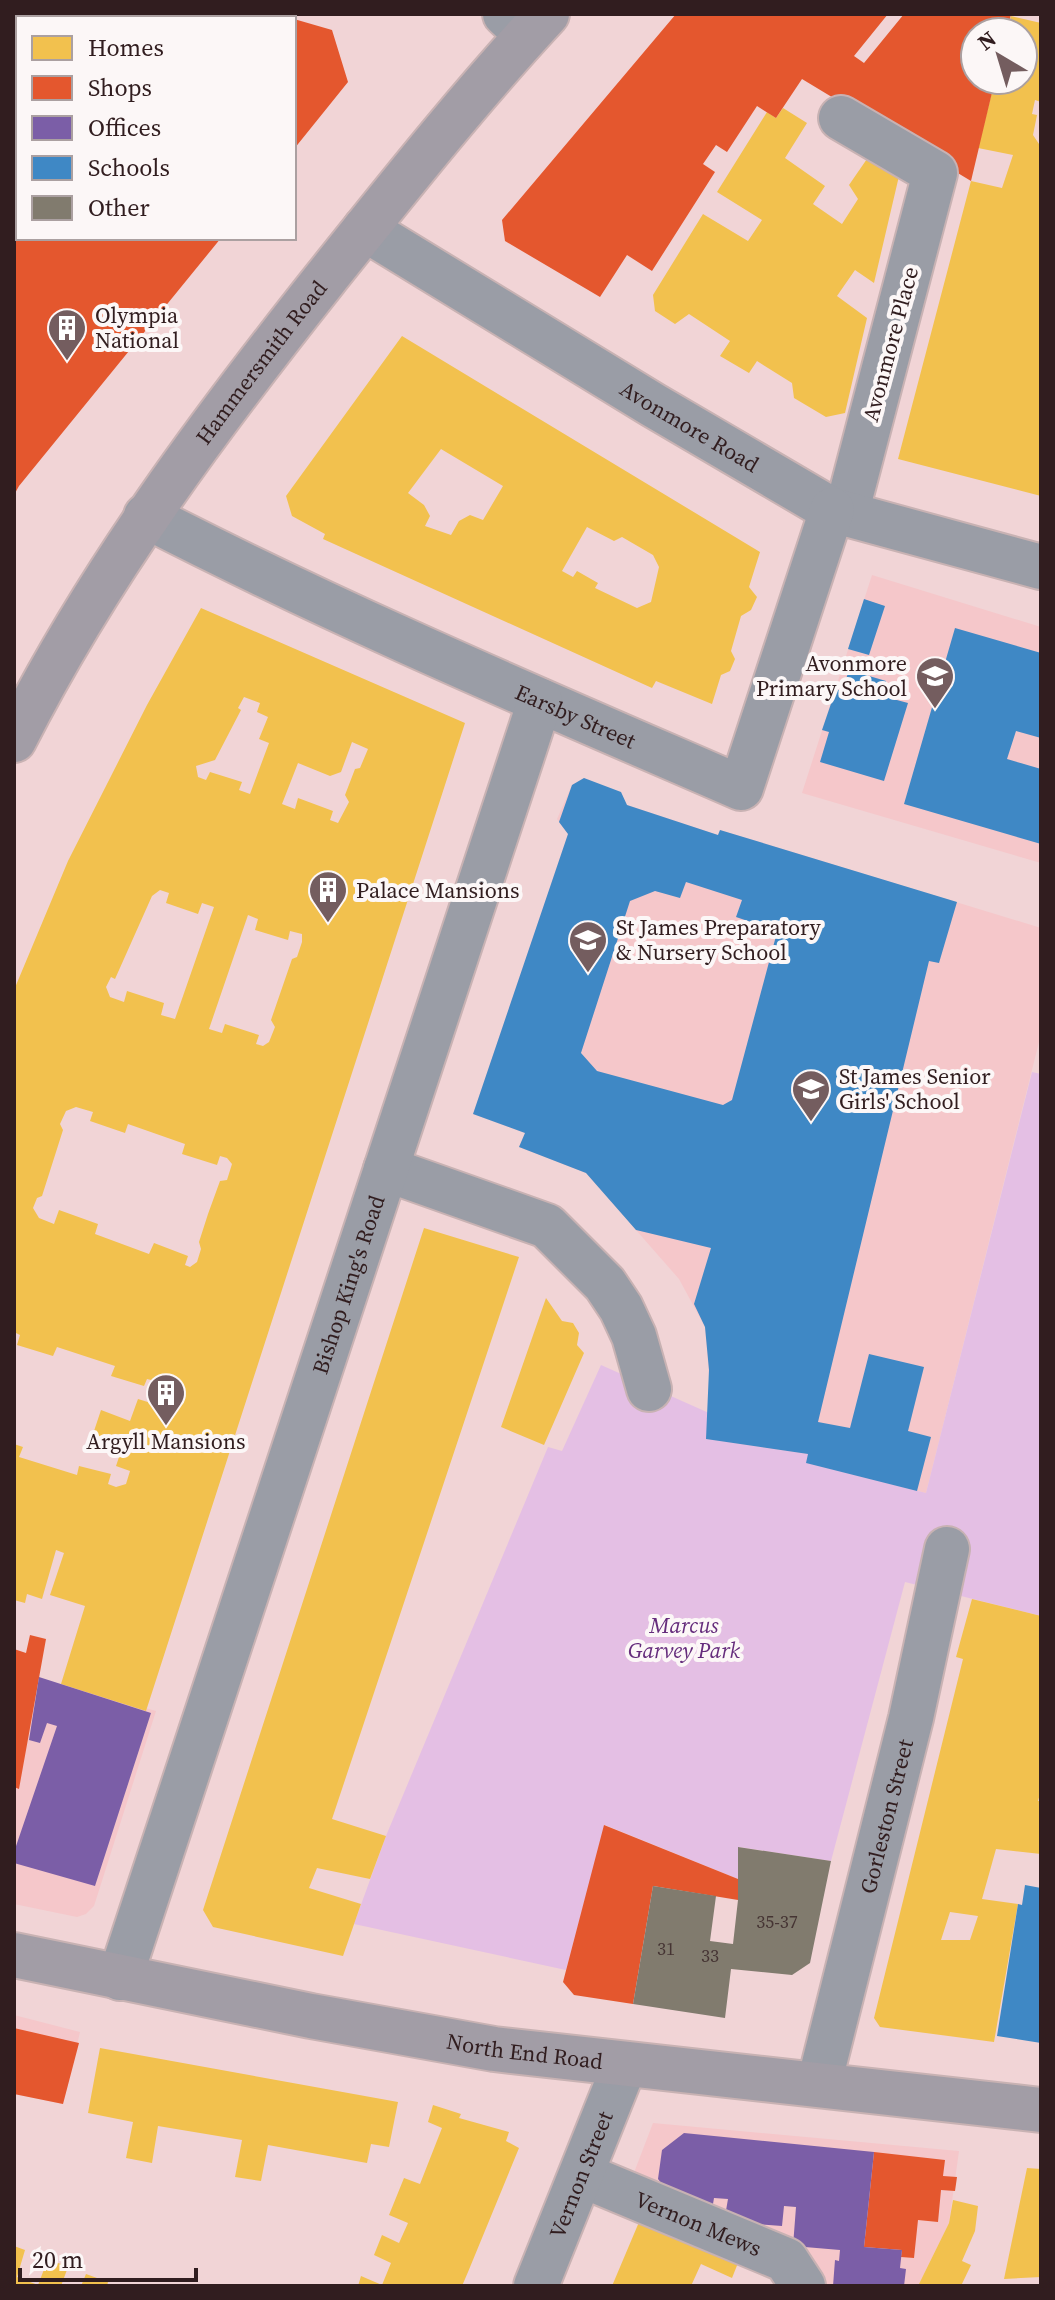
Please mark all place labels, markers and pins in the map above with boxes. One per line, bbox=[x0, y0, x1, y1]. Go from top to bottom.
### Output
place label: Olympia National bbox=[95, 300, 179, 355]
building icon: Olympia National bbox=[46, 307, 88, 362]
place label: Avonmore Primary School bbox=[756, 648, 907, 703]
school or university icon: Avonmore Primary School bbox=[914, 655, 956, 710]
building icon: Palace Mansions bbox=[307, 869, 349, 924]
place label: Palace Mansions bbox=[356, 875, 520, 905]
place label: St James Preparatory & Nursery School bbox=[616, 912, 822, 967]
school or university icon: St James Preparatory & Nursery School bbox=[567, 919, 609, 974]
place label: St James Senior Girls' School bbox=[839, 1061, 991, 1116]
school or university icon: St James Senior Girls' School bbox=[790, 1068, 832, 1123]
building icon: Argyll Mansions bbox=[145, 1372, 187, 1427]
place label: Argyll Mansions bbox=[86, 1426, 246, 1456]

